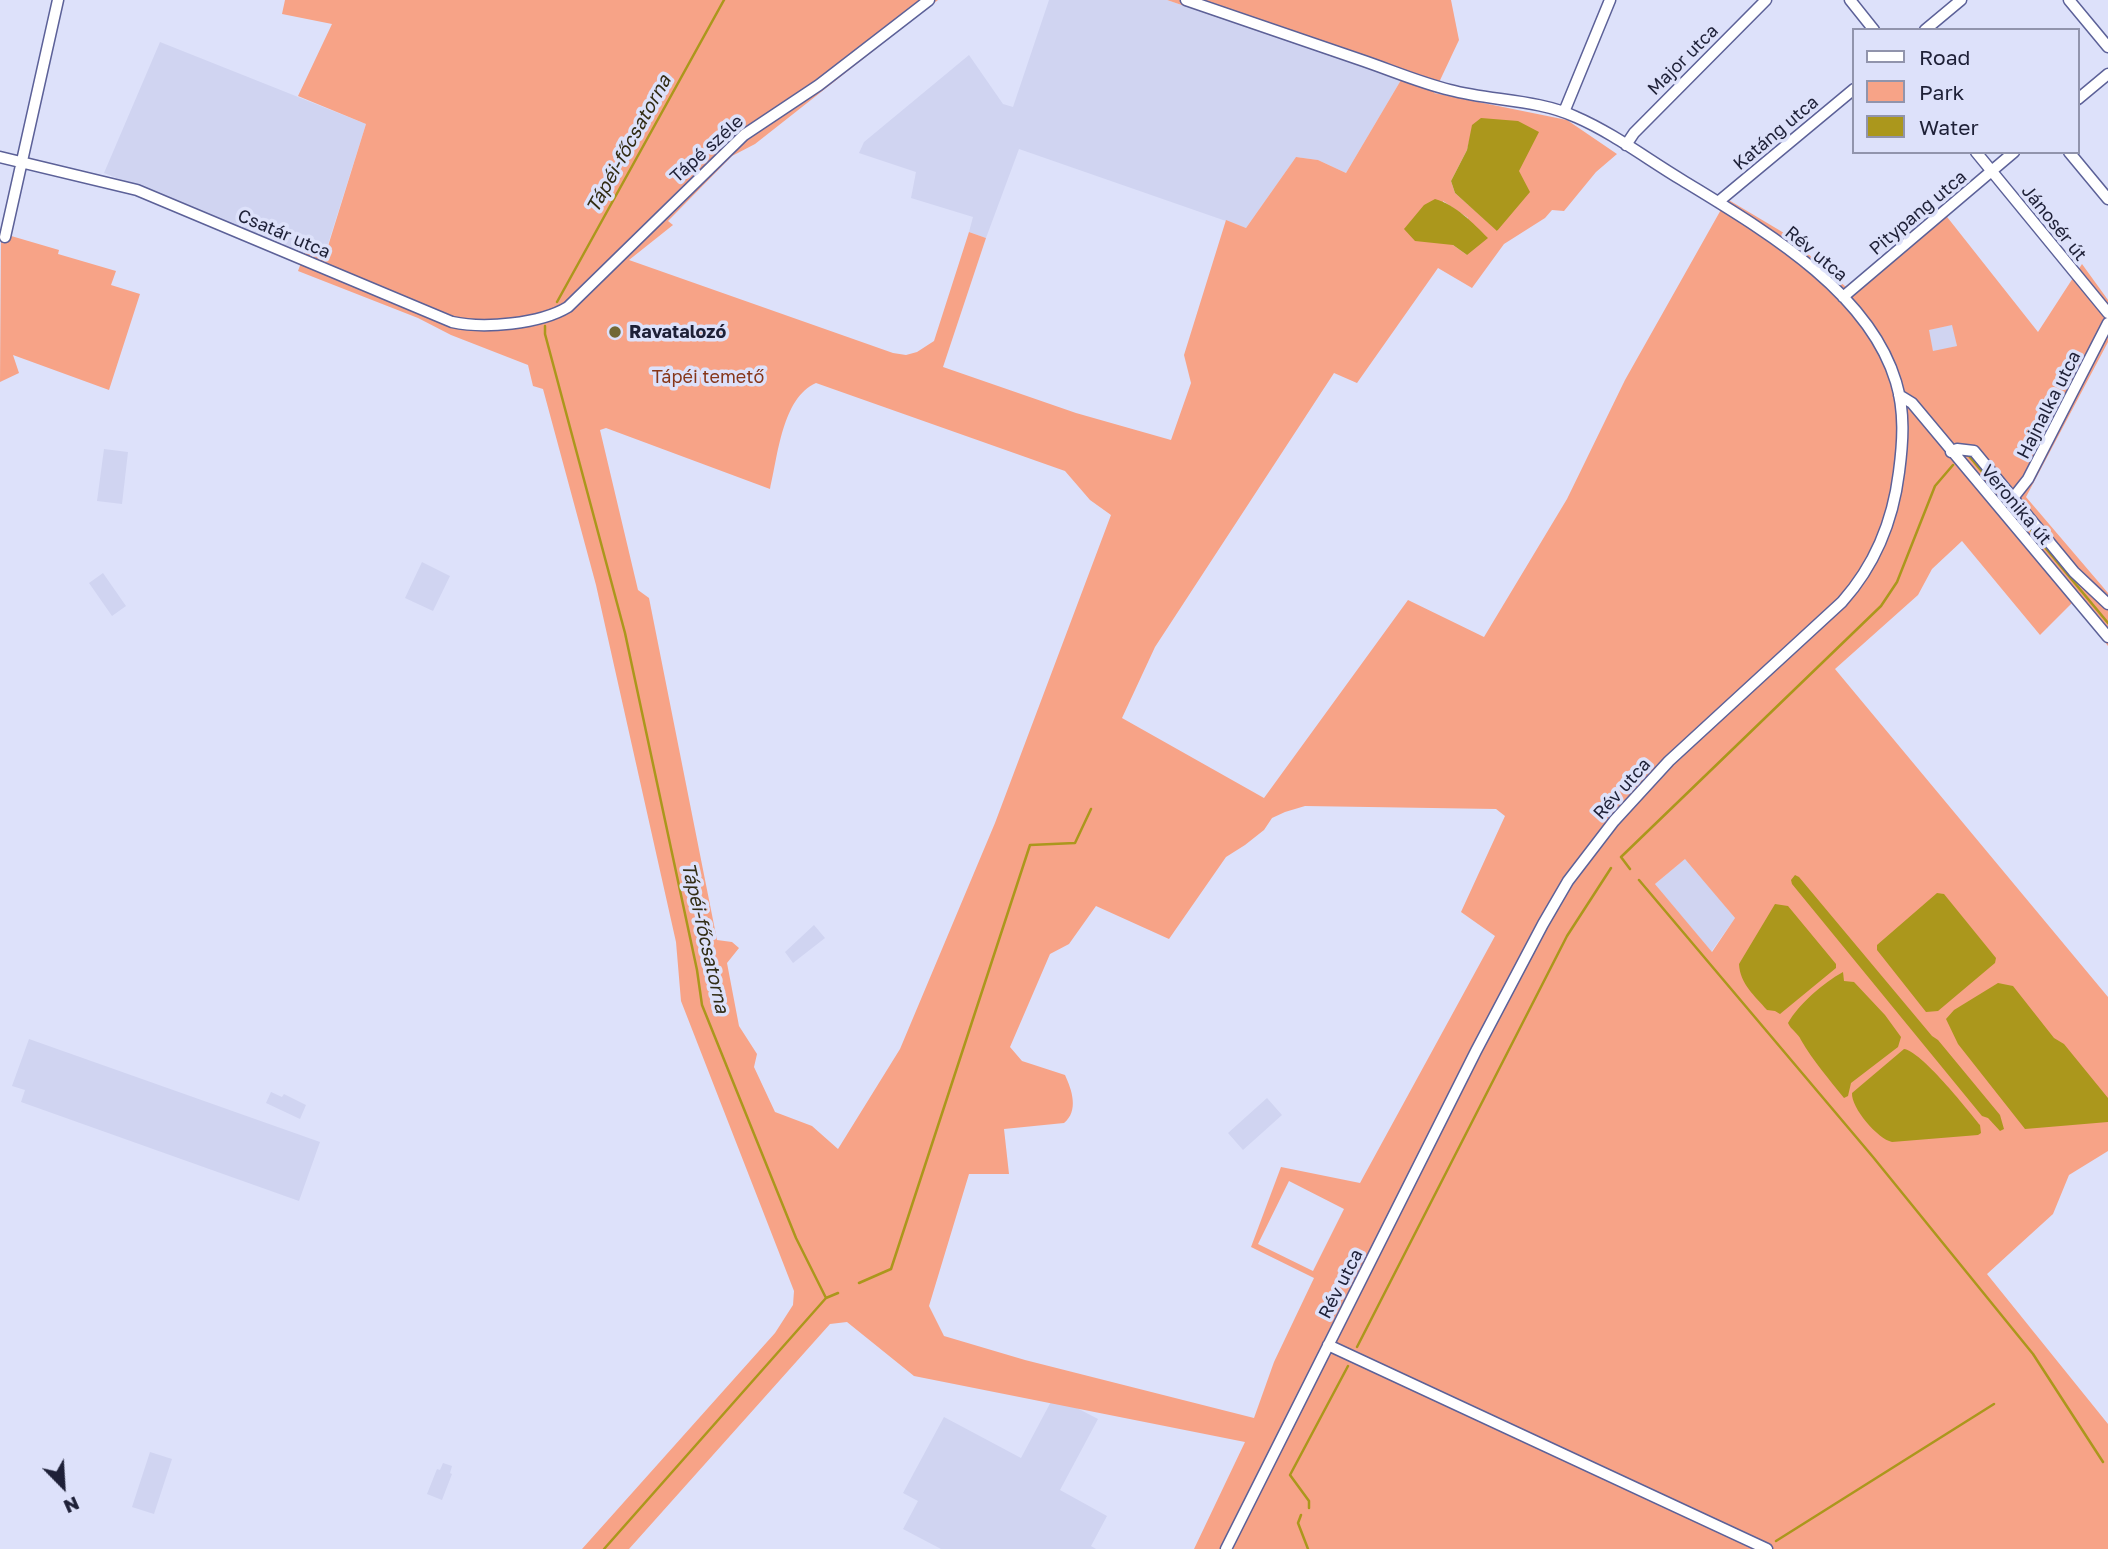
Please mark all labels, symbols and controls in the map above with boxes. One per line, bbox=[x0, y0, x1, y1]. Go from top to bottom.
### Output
street label: Major utca bbox=[1643, 20, 1723, 100]
legend bbox=[1853, 28, 2080, 154]
text: Road bbox=[1919, 44, 1970, 70]
water label: Tápéi-főcsatorna bbox=[582, 71, 676, 217]
text: Park bbox=[1919, 79, 1964, 105]
street label: Katáng utca bbox=[1729, 91, 1823, 175]
street label: Tápé széle bbox=[666, 111, 748, 187]
text: Water bbox=[1919, 114, 1979, 140]
street label: Pitypang utca bbox=[1865, 166, 1971, 260]
street label: Jánosér út bbox=[2017, 181, 2091, 265]
street label: Csatár utca bbox=[234, 205, 334, 263]
street label: Rév utca bbox=[1780, 222, 1852, 286]
place label: Ravatalozó bbox=[629, 321, 726, 343]
marker: Ravatalozó bbox=[607, 324, 623, 340]
street label: Hajnalka utca bbox=[2013, 347, 2085, 463]
park label: Tápéi temető bbox=[652, 366, 764, 388]
street label: Veronika út bbox=[1976, 461, 2056, 549]
street label: Rév utca bbox=[1589, 754, 1655, 824]
water label: Tápéi-főcsatorna bbox=[677, 861, 733, 1015]
street label: Rév utca bbox=[1314, 1246, 1368, 1322]
north arrow bbox=[28, 1451, 98, 1521]
text: N bbox=[60, 1492, 83, 1519]

